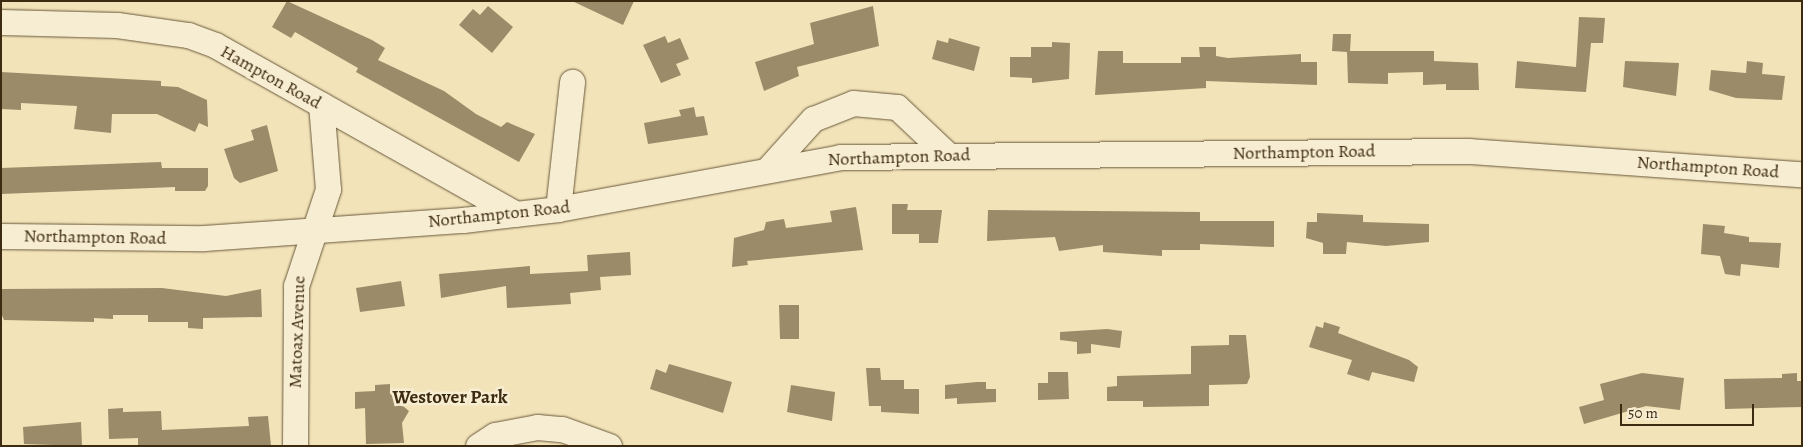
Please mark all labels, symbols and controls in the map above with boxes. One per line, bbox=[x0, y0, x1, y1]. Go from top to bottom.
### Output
street label: Hampton Road bbox=[217, 40, 325, 114]
street label: Northampton Road bbox=[1232, 140, 1376, 164]
street label: Northampton Road bbox=[827, 144, 971, 170]
street label: Northampton Road bbox=[1636, 151, 1780, 183]
street label: Northampton Road bbox=[427, 196, 571, 232]
street label: Northampton Road bbox=[23, 225, 167, 249]
street label: Matoax Avenue bbox=[284, 275, 310, 389]
district label: Westover Park bbox=[392, 387, 508, 409]
scale bar bbox=[1623, 394, 1757, 426]
text: 50 m bbox=[1628, 403, 1658, 423]

